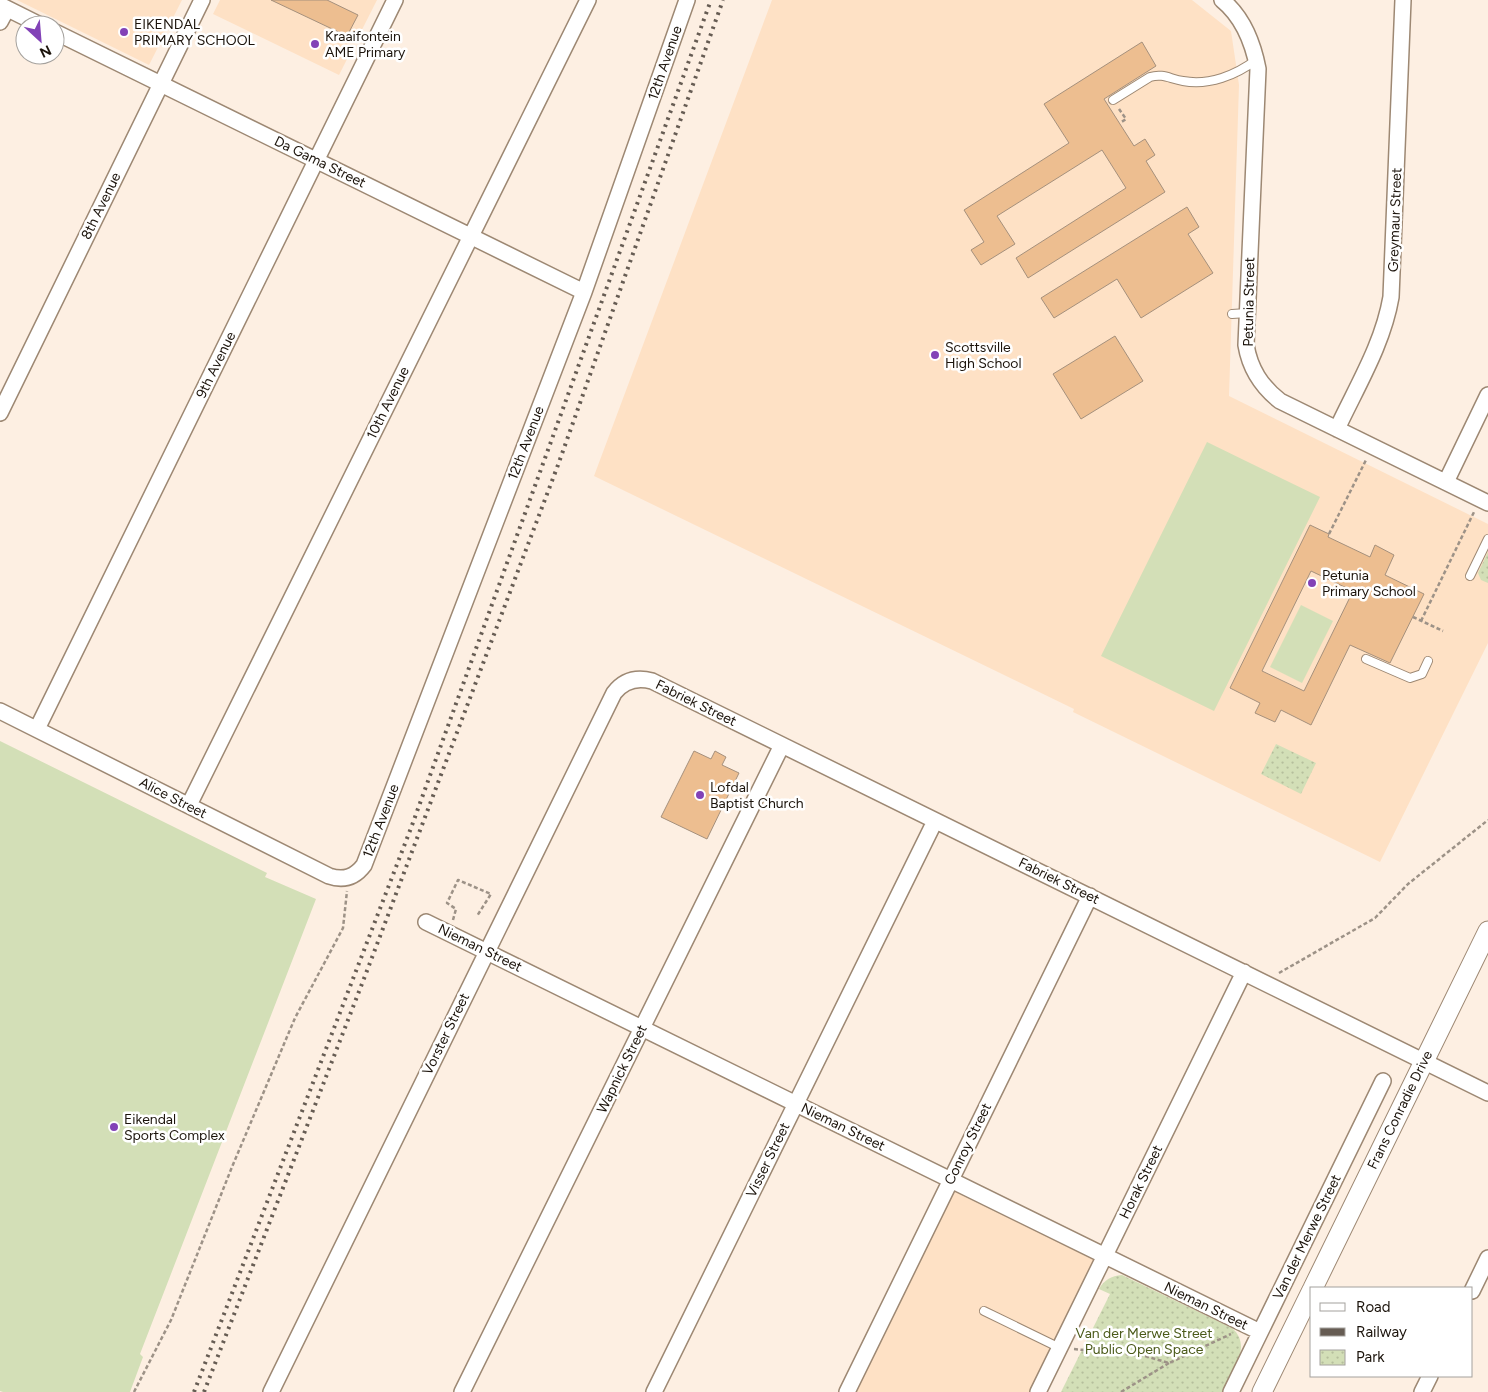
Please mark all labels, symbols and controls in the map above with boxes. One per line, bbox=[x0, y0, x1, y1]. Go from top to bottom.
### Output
north arrow bbox=[15, 15, 65, 65]
place label: EIKENDAL PRIMARY SCHOOL bbox=[134, 16, 256, 49]
street label: 12th Avenue bbox=[644, 23, 686, 102]
marker: EIKENDAL PRIMARY SCHOOL bbox=[118, 26, 130, 38]
place label: Kraaifontein AME Primary bbox=[325, 28, 406, 61]
marker: Kraaifontein AME Primary bbox=[309, 38, 321, 50]
text: N bbox=[37, 41, 54, 61]
street label: Da Gama Street bbox=[271, 132, 369, 192]
street label: Greymaur Street bbox=[1385, 168, 1405, 272]
street label: 8th Avenue bbox=[77, 169, 125, 242]
street label: Petunia Street bbox=[1240, 257, 1258, 347]
street label: 9th Avenue bbox=[193, 329, 240, 401]
place label: Scottsville High School bbox=[945, 339, 1022, 372]
marker: Scottsville High School bbox=[929, 349, 941, 361]
street label: 10th Avenue bbox=[363, 364, 413, 442]
street label: 12th Avenue bbox=[504, 403, 548, 482]
place label: Petunia Primary School bbox=[1322, 567, 1416, 600]
marker: Petunia Primary School bbox=[1306, 577, 1318, 589]
street label: Fabriek Street bbox=[653, 676, 739, 730]
street label: Alice Street bbox=[136, 774, 210, 822]
place label: Lofdal Baptist Church bbox=[710, 779, 804, 812]
street label: 12th Avenue bbox=[359, 781, 403, 860]
marker: Lofdal Baptist Church bbox=[694, 789, 706, 801]
street label: Fabriek Street bbox=[1016, 854, 1102, 908]
street label: Nieman Street bbox=[435, 920, 525, 976]
street label: Vorster Street bbox=[419, 990, 473, 1078]
street label: Wapnick Street bbox=[593, 1022, 651, 1116]
street label: Frans Conradie Drive bbox=[1364, 1048, 1436, 1172]
street label: Nieman Street bbox=[798, 1099, 888, 1155]
street label: Conroy Street bbox=[941, 1100, 995, 1188]
place label: Eikendal Sports Complex bbox=[124, 1111, 225, 1144]
street label: Visser Street bbox=[743, 1120, 793, 1200]
marker: Eikendal Sports Complex bbox=[108, 1121, 120, 1133]
street label: Horak Street bbox=[1116, 1142, 1166, 1222]
street label: Van der Merwe Street bbox=[1269, 1172, 1345, 1302]
street label: Nieman Street bbox=[1161, 1278, 1251, 1334]
legend bbox=[1310, 1287, 1473, 1377]
text: Road bbox=[1356, 1298, 1391, 1316]
text: Railway bbox=[1356, 1323, 1407, 1341]
park label: Van der Merwe Street Public Open Space bbox=[1076, 1325, 1212, 1358]
text: Park bbox=[1356, 1348, 1385, 1366]

